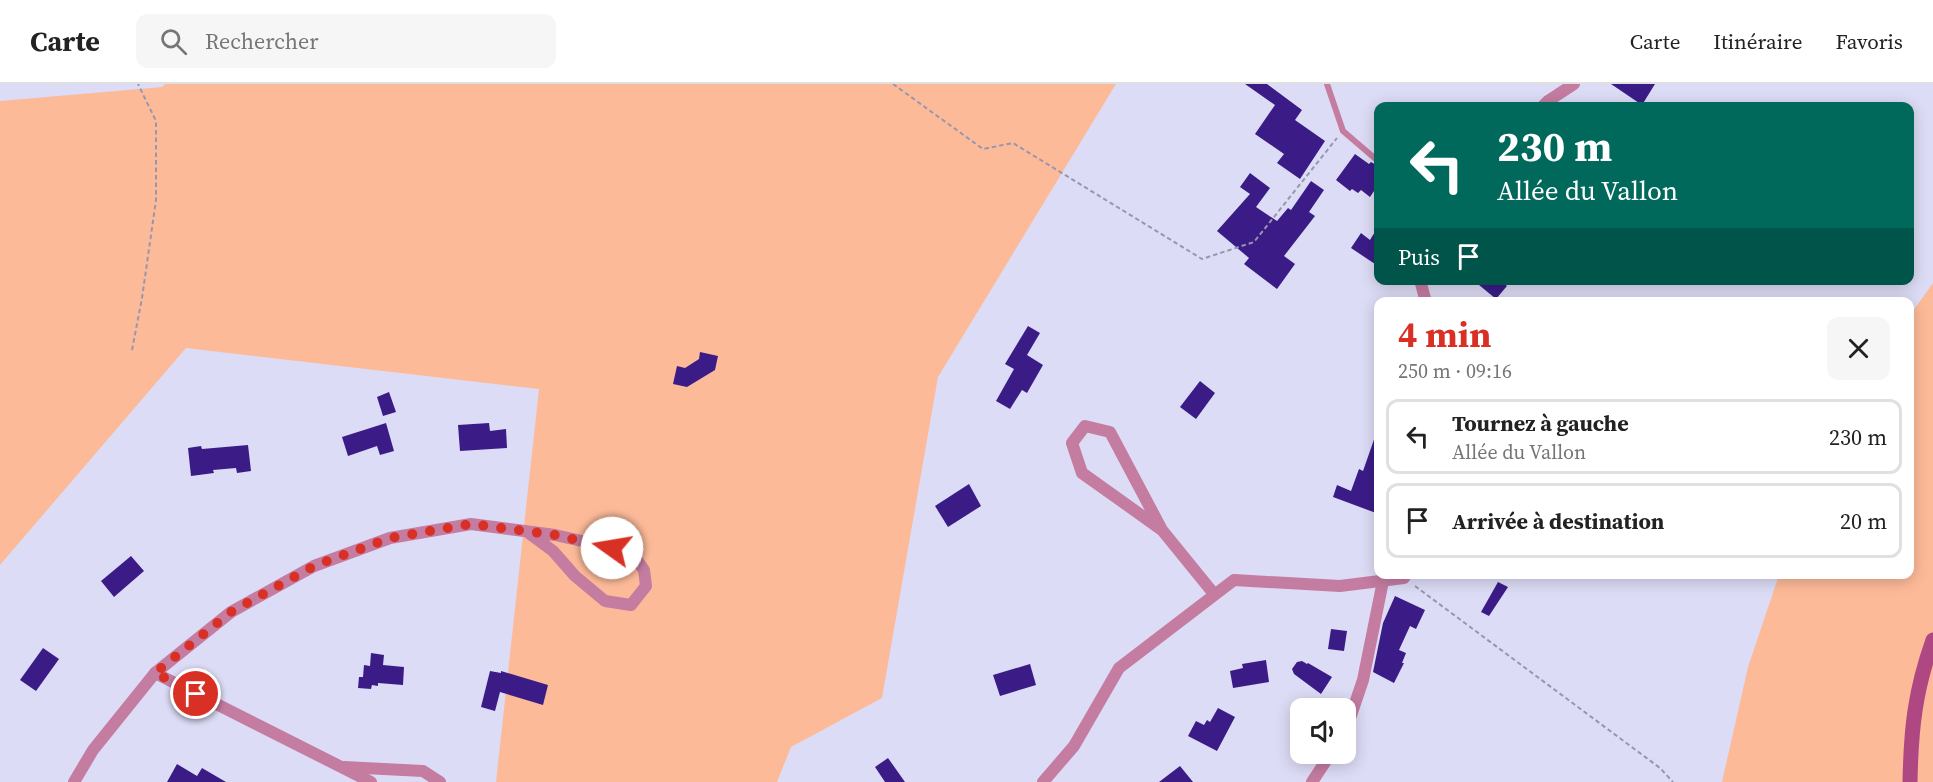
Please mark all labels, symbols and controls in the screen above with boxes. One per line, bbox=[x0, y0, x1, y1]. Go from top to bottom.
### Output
search box bbox=[136, 14, 556, 68]
text: Carte bbox=[30, 22, 100, 60]
icon: search bbox=[157, 25, 190, 58]
text: Rechercher bbox=[205, 26, 319, 56]
text: Carte bbox=[1630, 27, 1680, 56]
text: Itinéraire bbox=[1713, 27, 1802, 56]
text: Favoris bbox=[1835, 27, 1903, 56]
text: 230 m bbox=[1497, 117, 1612, 175]
icon: left bbox=[1398, 126, 1476, 204]
text: Allée du Vallon bbox=[1497, 172, 1678, 209]
icon: arrive bbox=[1452, 240, 1485, 273]
text: Puis bbox=[1398, 242, 1440, 272]
text: 4 min bbox=[1398, 310, 1491, 359]
button: close bbox=[1827, 317, 1890, 380]
text: 250 m · 09:16 bbox=[1398, 357, 1512, 385]
text: Tournez à gauche bbox=[1452, 408, 1629, 438]
icon: left bbox=[1401, 420, 1434, 453]
text: 230 m bbox=[1829, 422, 1887, 452]
text: Allée du Vallon bbox=[1452, 438, 1586, 466]
icon: arrive bbox=[1401, 504, 1434, 537]
text: Arrivée à destination bbox=[1452, 506, 1664, 536]
text: 20 m bbox=[1840, 506, 1887, 536]
position arrow bbox=[580, 516, 644, 580]
pin bbox=[170, 668, 221, 719]
icon: arrive bbox=[179, 677, 212, 710]
map controls bbox=[1290, 698, 1356, 764]
button: sound bbox=[1290, 698, 1356, 764]

